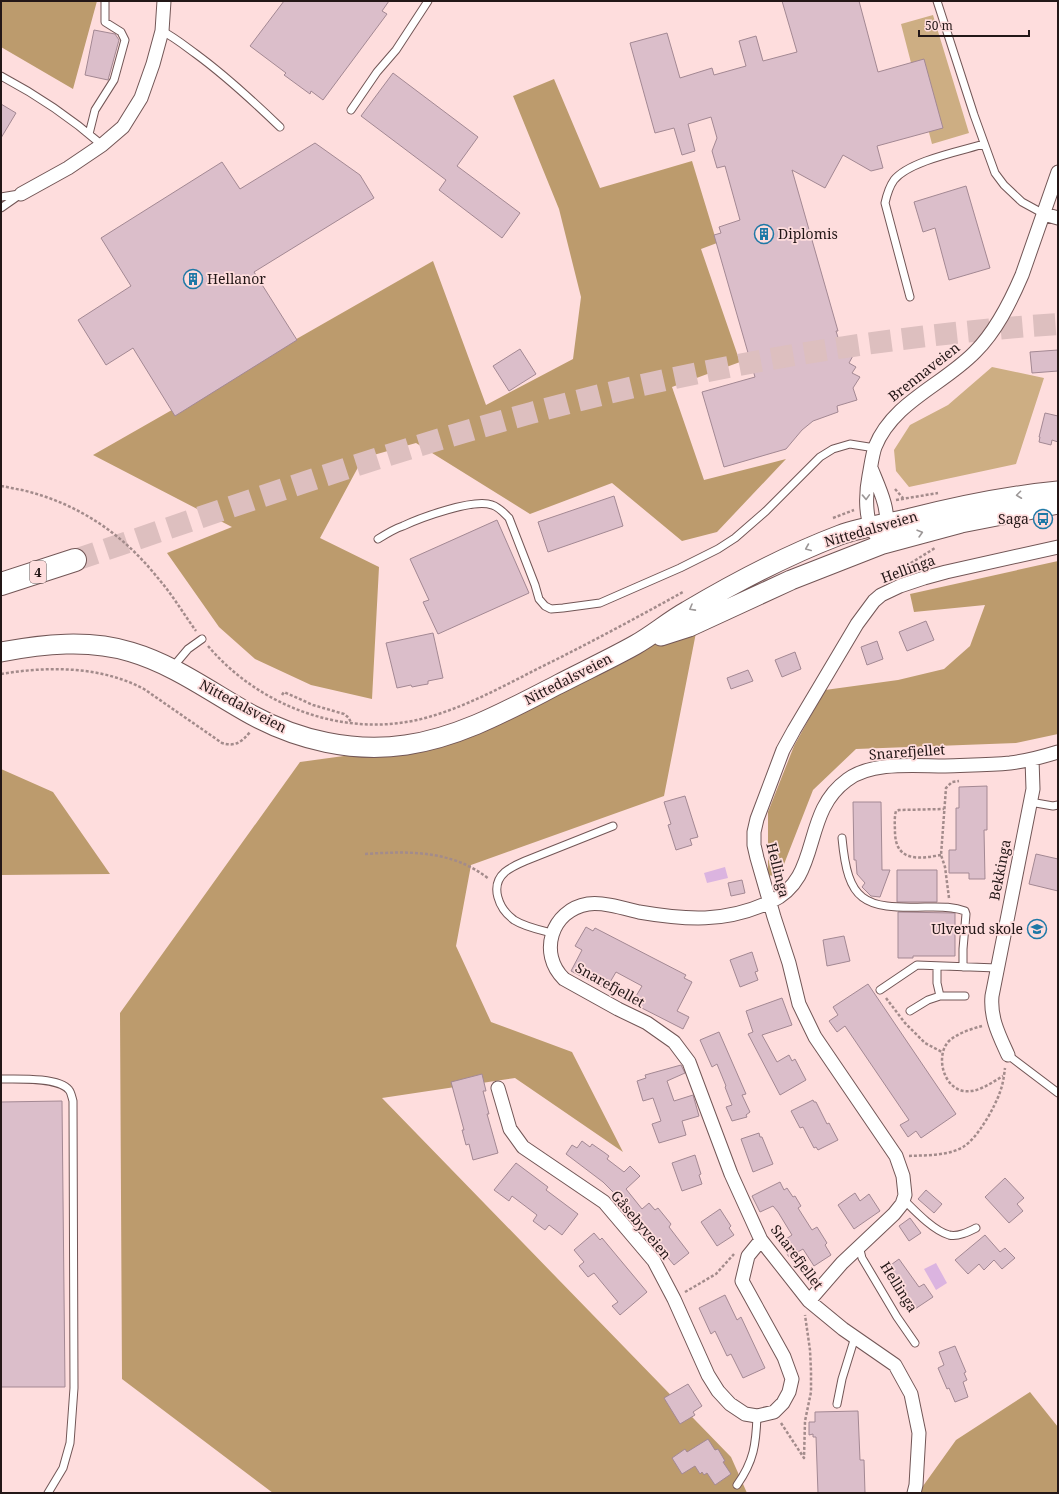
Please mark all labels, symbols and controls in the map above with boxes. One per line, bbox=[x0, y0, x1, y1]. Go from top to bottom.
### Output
scale bar bbox=[919, 12, 1029, 38]
text: 50 m bbox=[925, 17, 953, 34]
building icon: Diplomis bbox=[753, 223, 775, 245]
place label: Diplomis bbox=[778, 224, 838, 243]
building icon: Hellanor bbox=[182, 268, 204, 290]
place label: Hellanor bbox=[207, 269, 266, 288]
street label: Brennaveien bbox=[884, 338, 963, 405]
one-way arrow bbox=[1016, 490, 1022, 499]
one-way arrow bbox=[862, 494, 871, 500]
street label: Nittedalsveien bbox=[822, 506, 920, 551]
bus stop icon: Saga bbox=[1032, 508, 1054, 530]
place label: Saga bbox=[998, 509, 1029, 528]
one-way arrow bbox=[917, 530, 924, 538]
one-way arrow bbox=[805, 544, 812, 552]
street label: Hellinga bbox=[878, 550, 938, 587]
road number: 4 bbox=[30, 561, 46, 583]
one-way arrow bbox=[689, 603, 697, 610]
street label: Nittedalsveien bbox=[521, 648, 615, 709]
street label: Nittedalsveien bbox=[196, 675, 290, 737]
street label: Snarefjellet bbox=[868, 739, 946, 764]
street label: Bekkinga bbox=[984, 838, 1015, 902]
street label: Hellinga bbox=[762, 840, 795, 900]
school or university icon: Ulverud skole bbox=[1026, 918, 1048, 940]
place label: Ulverud skole bbox=[931, 919, 1023, 938]
street label: Snarefjellet bbox=[572, 958, 648, 1011]
street label: Gåsebyveien bbox=[607, 1186, 676, 1263]
street label: Snarefjellet bbox=[767, 1220, 828, 1293]
street label: Hellinga bbox=[876, 1258, 922, 1316]

